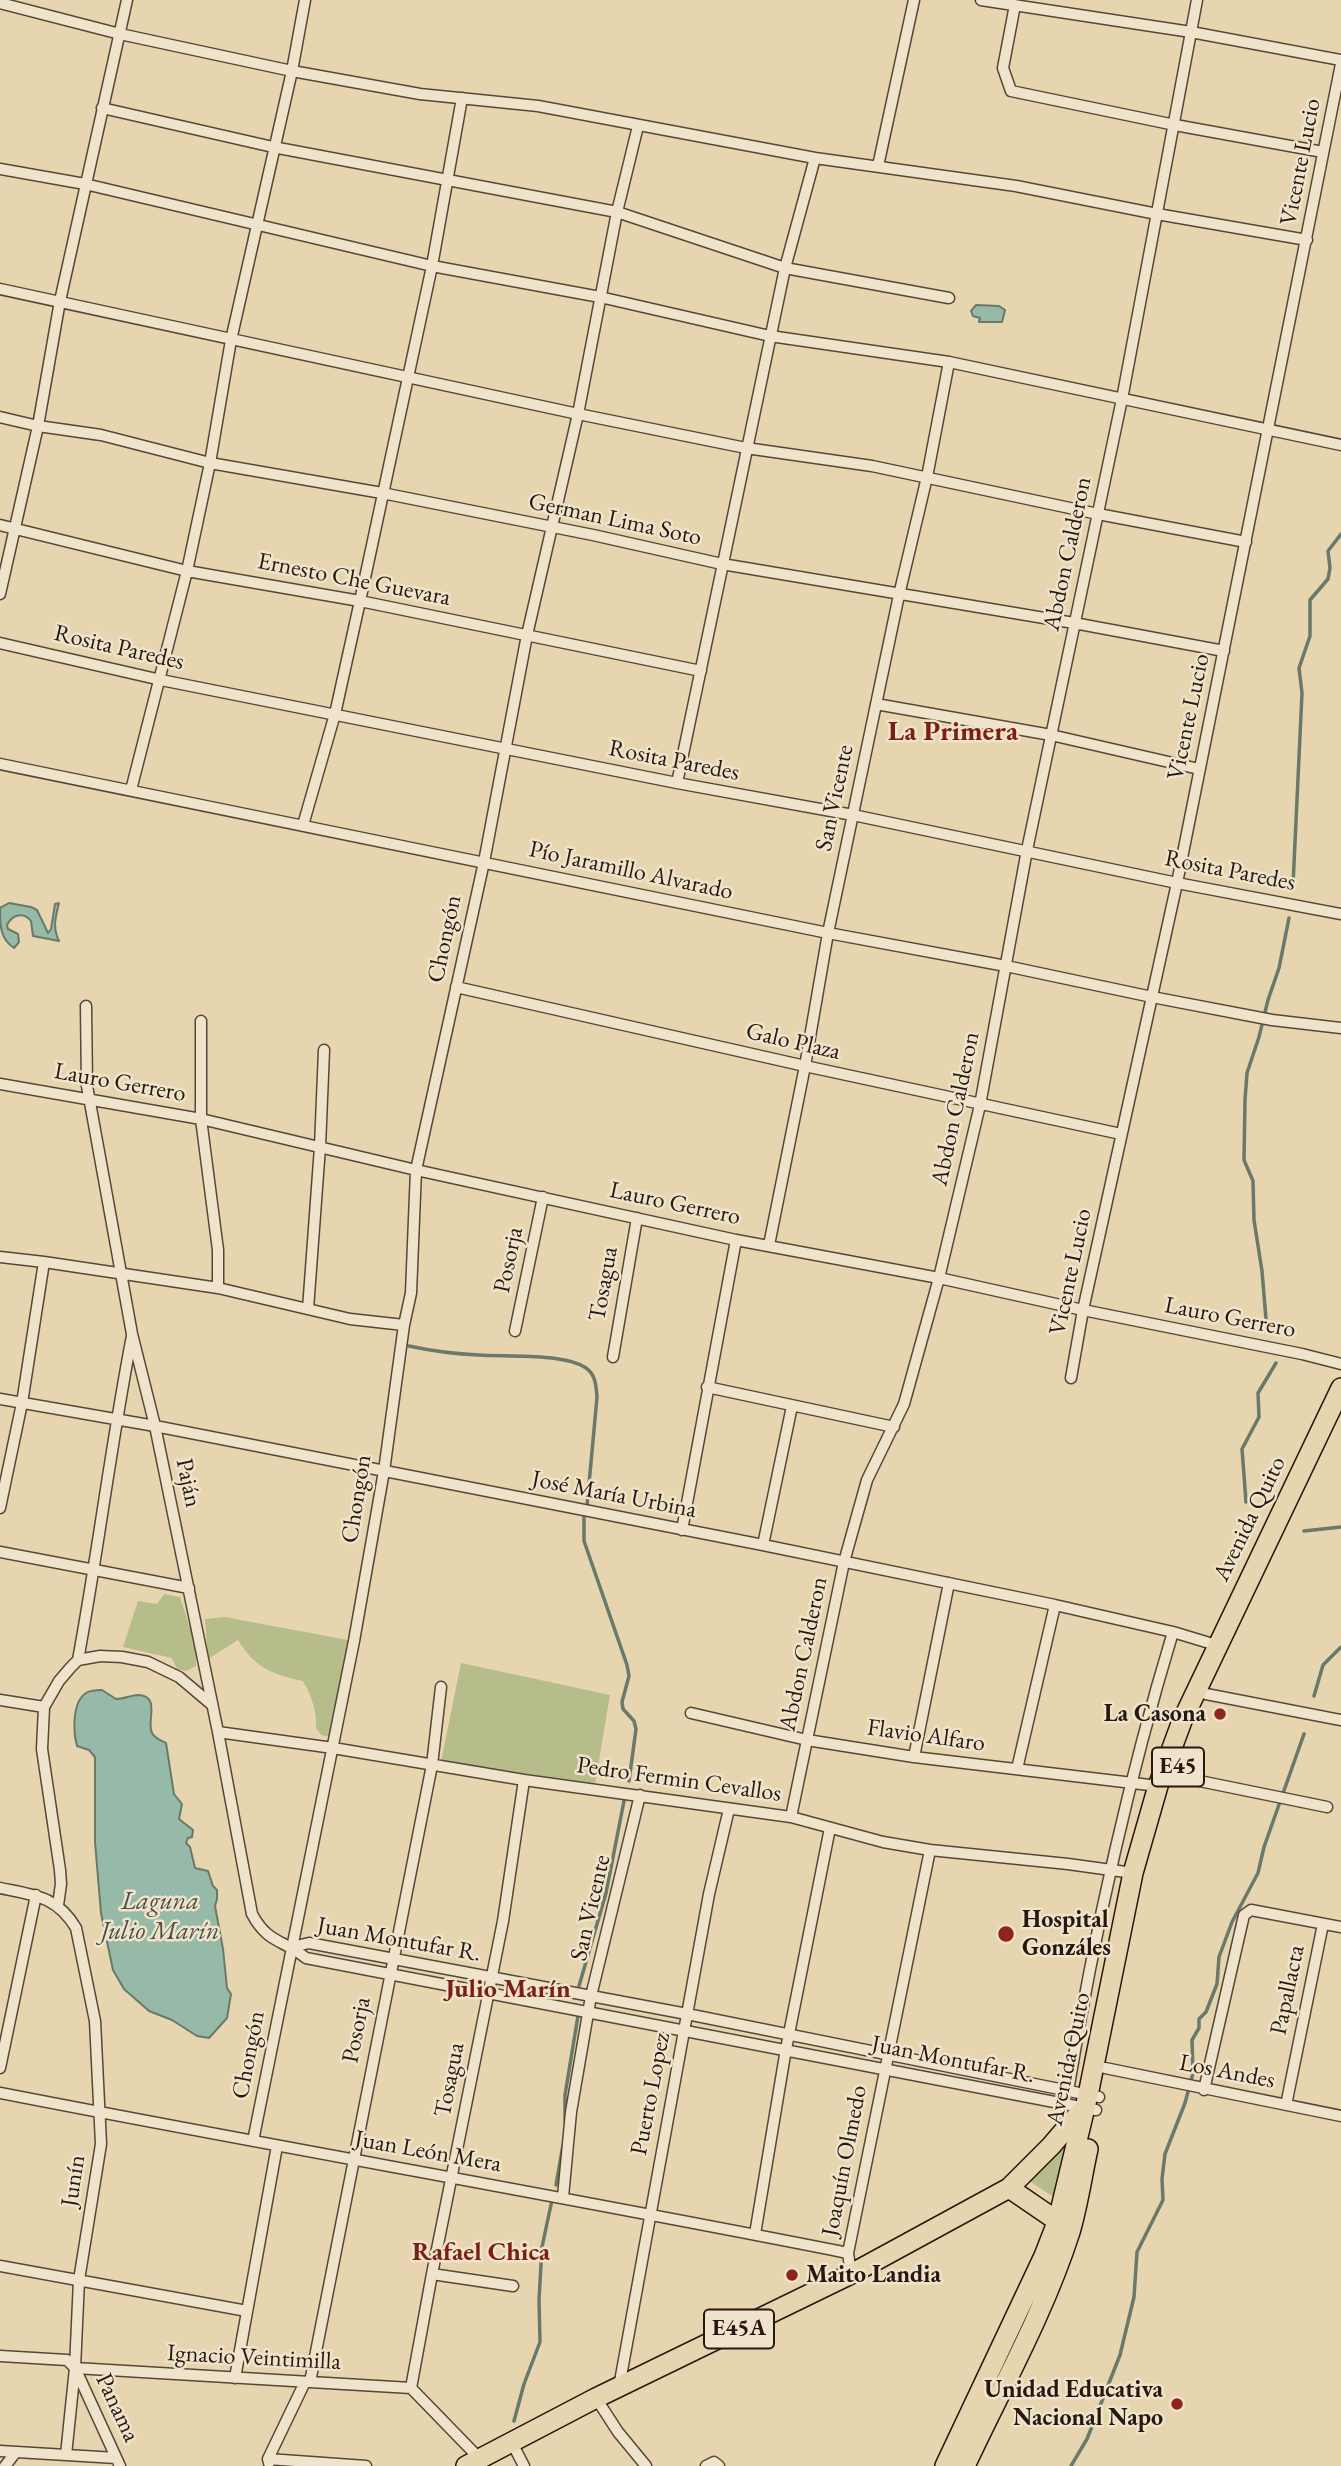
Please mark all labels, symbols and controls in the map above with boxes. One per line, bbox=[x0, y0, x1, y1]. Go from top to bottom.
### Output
street label: Vicente Lucio bbox=[1275, 96, 1327, 228]
street label: Abdon Calderon bbox=[1038, 474, 1098, 634]
street label: German Lima Soto bbox=[526, 488, 704, 552]
street label: Ernesto Che Guevara bbox=[255, 547, 453, 613]
street label: Rosita Paredes bbox=[51, 619, 187, 677]
street label: Vicente Lucio bbox=[1162, 651, 1216, 783]
district label: La Primera bbox=[888, 715, 1018, 749]
street label: Rosita Paredes bbox=[606, 734, 742, 788]
street label: San Vicente bbox=[810, 742, 860, 854]
street label: Pío Jaramillo Alvarado bbox=[526, 835, 736, 907]
street label: Rosita Paredes bbox=[1162, 844, 1298, 898]
street label: Chongón bbox=[422, 893, 468, 985]
street label: Galo Plaza bbox=[743, 1017, 843, 1067]
street label: Abdon Calderon bbox=[926, 1029, 986, 1189]
street label: Lauro Gerrero bbox=[52, 1057, 188, 1109]
street label: Lauro Gerrero bbox=[607, 1176, 743, 1232]
street label: Vicente Lucio bbox=[1044, 1206, 1098, 1338]
street label: Posorja bbox=[488, 1224, 530, 1296]
street label: Tosagua bbox=[583, 1244, 625, 1324]
street label: Lauro Gerrero bbox=[1162, 1291, 1298, 1345]
street label: Avenida Quito bbox=[1207, 1452, 1293, 1586]
street label: Chongón bbox=[336, 1453, 378, 1545]
street label: Paján bbox=[169, 1456, 207, 1510]
street label: José María Urbina bbox=[529, 1465, 699, 1525]
street label: Abdon Calderon bbox=[774, 1574, 834, 1734]
place label: La Casona bbox=[1104, 1700, 1206, 1728]
marker: La Casona bbox=[1212, 1706, 1228, 1722]
street label: Flavio Alfaro bbox=[865, 1713, 987, 1759]
road number: E45 bbox=[1152, 1748, 1204, 1786]
street label: Pedro Fermin Cevallos bbox=[575, 1751, 783, 1809]
street label: San Vicente bbox=[565, 1852, 617, 1964]
water label: Laguna Julio Marín bbox=[101, 1886, 219, 1948]
place label: Hospital Gonzáles bbox=[1022, 1906, 1111, 1962]
street label: Juan Montufar R. bbox=[315, 1911, 483, 1969]
marker: Hospital Gonzáles bbox=[996, 1924, 1016, 1944]
street label: Papallacta bbox=[1264, 1942, 1312, 2038]
district label: Julio Marín bbox=[445, 1974, 571, 2006]
street label: Avenida Quito bbox=[1041, 1990, 1097, 2128]
street label: Posorja bbox=[337, 1995, 377, 2065]
street label: Chongón bbox=[226, 2009, 272, 2101]
street label: Puerto Lopez bbox=[625, 2030, 677, 2158]
street label: Juan Montufar R. bbox=[869, 2030, 1037, 2090]
street label: Tosagua bbox=[429, 2040, 471, 2120]
street label: Los Andes bbox=[1177, 2049, 1277, 2095]
street label: Joaquín Olmedo bbox=[816, 2083, 874, 2239]
street label: Juan León Mera bbox=[352, 2125, 504, 2179]
street label: Junín bbox=[56, 2153, 92, 2209]
district label: Rafael Chica bbox=[412, 2237, 550, 2269]
place label: Maito Landia bbox=[806, 2261, 941, 2289]
marker: Maito Landia bbox=[784, 2267, 800, 2283]
road number: E45A bbox=[704, 2310, 774, 2348]
street label: Ignacio Veintimilla bbox=[166, 2339, 342, 2377]
street label: Panama bbox=[89, 2369, 145, 2447]
place label: Unidad Educativa Nacional Napo bbox=[984, 2376, 1163, 2432]
marker: Unidad Educativa Nacional Napo bbox=[1169, 2396, 1185, 2412]

